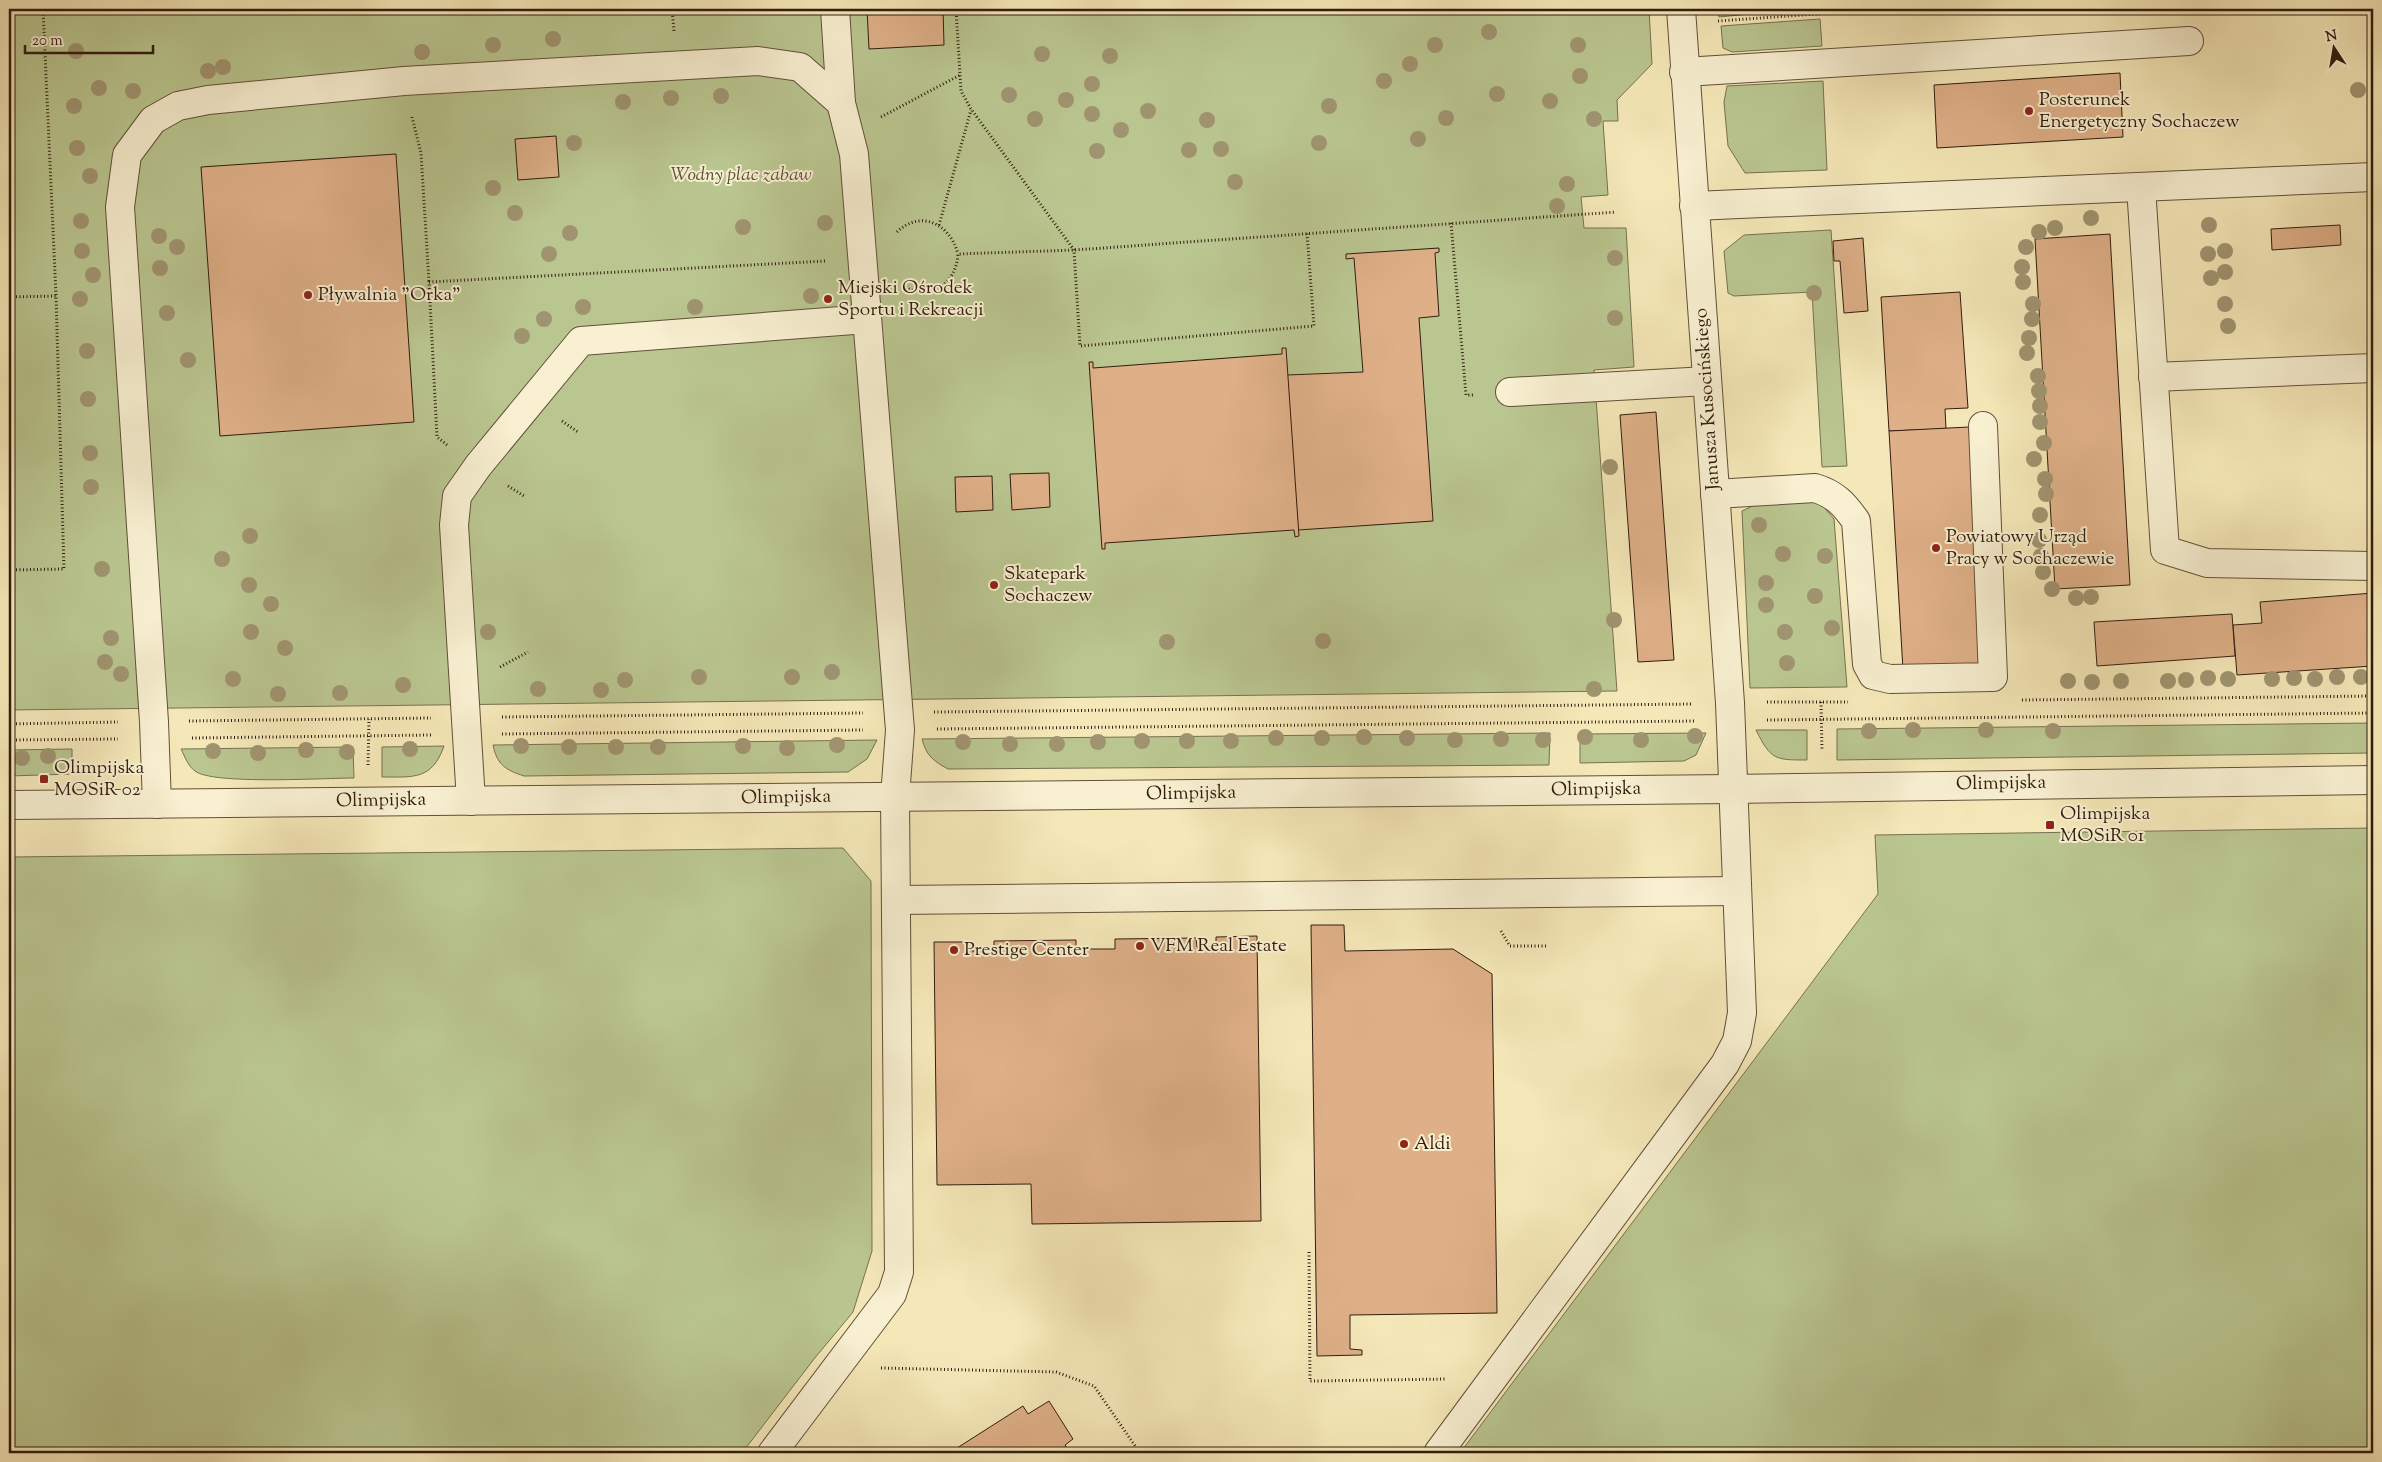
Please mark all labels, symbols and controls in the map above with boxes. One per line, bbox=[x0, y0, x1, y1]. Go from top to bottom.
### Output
scale bar bbox=[25, 22, 152, 54]
north arrow bbox=[2310, 22, 2360, 72]
text: N bbox=[2324, 26, 2339, 48]
text: 20 m bbox=[32, 31, 63, 52]
place label: Posterunek Energetyczny Sochaczew bbox=[2039, 87, 2239, 136]
marker: Posterunek Energetyczny Sochaczew bbox=[2023, 105, 2035, 117]
park label: Wodny plac zabaw bbox=[670, 162, 812, 189]
place label: Miejski Ośrodek Sportu i Rekreacji bbox=[838, 275, 984, 324]
place label: Pływalnia "Orka" bbox=[318, 282, 461, 309]
marker: Pływalnia "Orka" bbox=[302, 289, 314, 301]
marker: Miejski Ośrodek Sportu i Rekreacji bbox=[822, 293, 834, 305]
street label: Janusza Kusocińskiego bbox=[1688, 307, 1728, 492]
place label: Powiatowy Urząd Pracy w Sochaczewie bbox=[1946, 524, 2115, 573]
marker: Powiatowy Urząd Pracy w Sochaczewie bbox=[1930, 542, 1942, 554]
place label: Skatepark Sochaczew bbox=[1004, 561, 1092, 610]
marker: Skatepark Sochaczew bbox=[988, 579, 1000, 591]
place label: Olimpijska MOSiR 02 bbox=[54, 755, 144, 804]
street label: Olimpijska bbox=[1956, 770, 2047, 798]
marker: Olimpijska MOSiR 02 bbox=[38, 773, 50, 785]
street label: Olimpijska bbox=[1551, 776, 1642, 804]
street label: Olimpijska bbox=[1146, 780, 1237, 808]
street label: Olimpijska bbox=[741, 784, 832, 812]
street label: Olimpijska bbox=[336, 787, 427, 815]
place label: Olimpijska MOSiR 01 bbox=[2060, 801, 2150, 850]
marker: Olimpijska MOSiR 01 bbox=[2044, 819, 2056, 831]
place label: VFM Real Estate bbox=[1150, 933, 1287, 960]
place label: Prestige Center bbox=[964, 937, 1089, 964]
marker: VFM Real Estate bbox=[1134, 940, 1146, 952]
marker: Prestige Center bbox=[948, 944, 960, 956]
place label: Aldi bbox=[1414, 1131, 1451, 1158]
marker: Aldi bbox=[1398, 1138, 1410, 1150]

